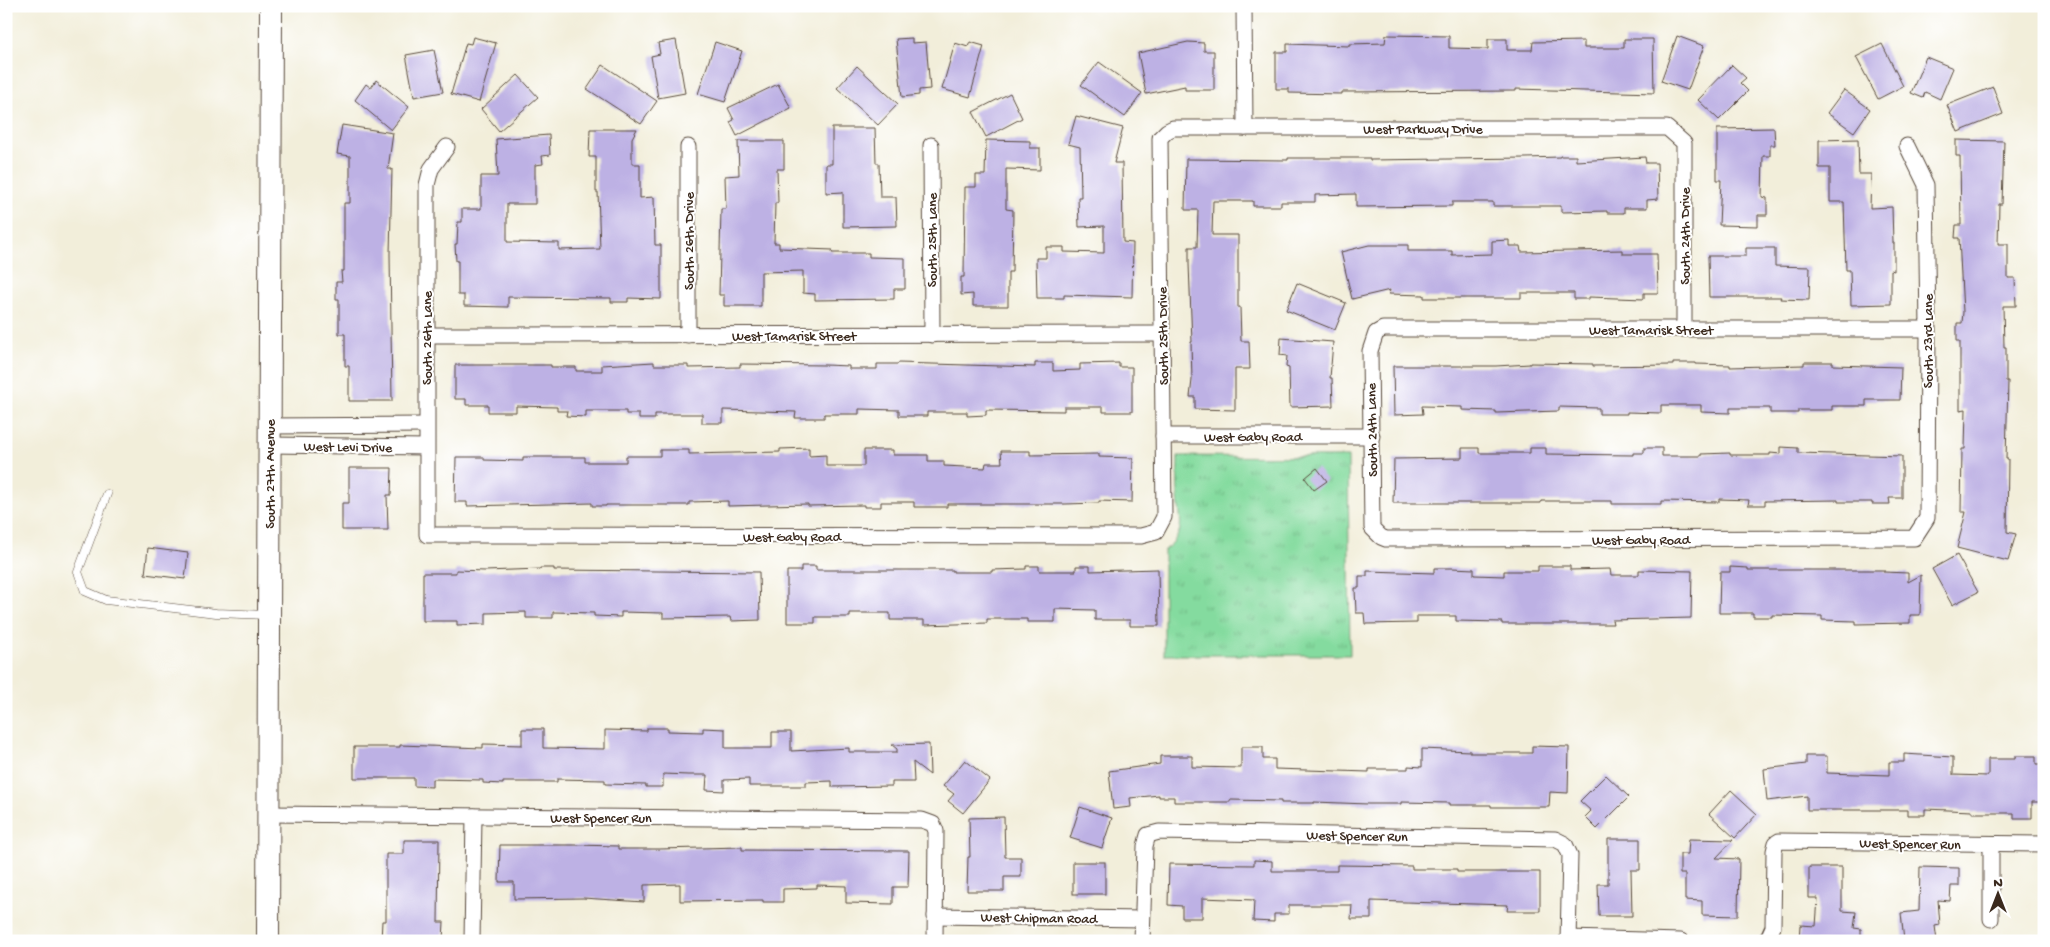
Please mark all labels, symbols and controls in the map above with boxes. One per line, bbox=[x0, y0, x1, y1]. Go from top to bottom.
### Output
street label: West Parkway Drive bbox=[1363, 122, 1483, 139]
street label: South 24th Drive bbox=[1678, 187, 1695, 285]
street label: South 26th Drive bbox=[682, 191, 699, 290]
street label: South 25th Lane bbox=[925, 192, 942, 287]
street label: South 25th Drive bbox=[1155, 286, 1174, 385]
street label: South 26th Lane bbox=[420, 290, 437, 385]
street label: South 23rd Lane bbox=[1921, 293, 1938, 388]
street label: West Tamarisk Street bbox=[1589, 323, 1714, 340]
street label: West Tamarisk Street bbox=[732, 329, 857, 346]
street label: South 24th Lane bbox=[1364, 382, 1383, 477]
street label: South 27th Avenue bbox=[263, 418, 280, 529]
street label: West Gaby Road bbox=[1204, 430, 1304, 447]
street label: West Levi Drive bbox=[303, 439, 393, 458]
street label: West Gaby Road bbox=[743, 530, 843, 547]
street label: West Gaby Road bbox=[1592, 533, 1692, 550]
street label: West Spencer Run bbox=[550, 811, 652, 828]
street label: West Spencer Run bbox=[1306, 828, 1408, 847]
street label: West Spencer Run bbox=[1859, 836, 1961, 855]
north arrow bbox=[1972, 870, 2022, 920]
text: N bbox=[1993, 875, 2003, 892]
street label: West Chipman Road bbox=[981, 910, 1099, 929]

